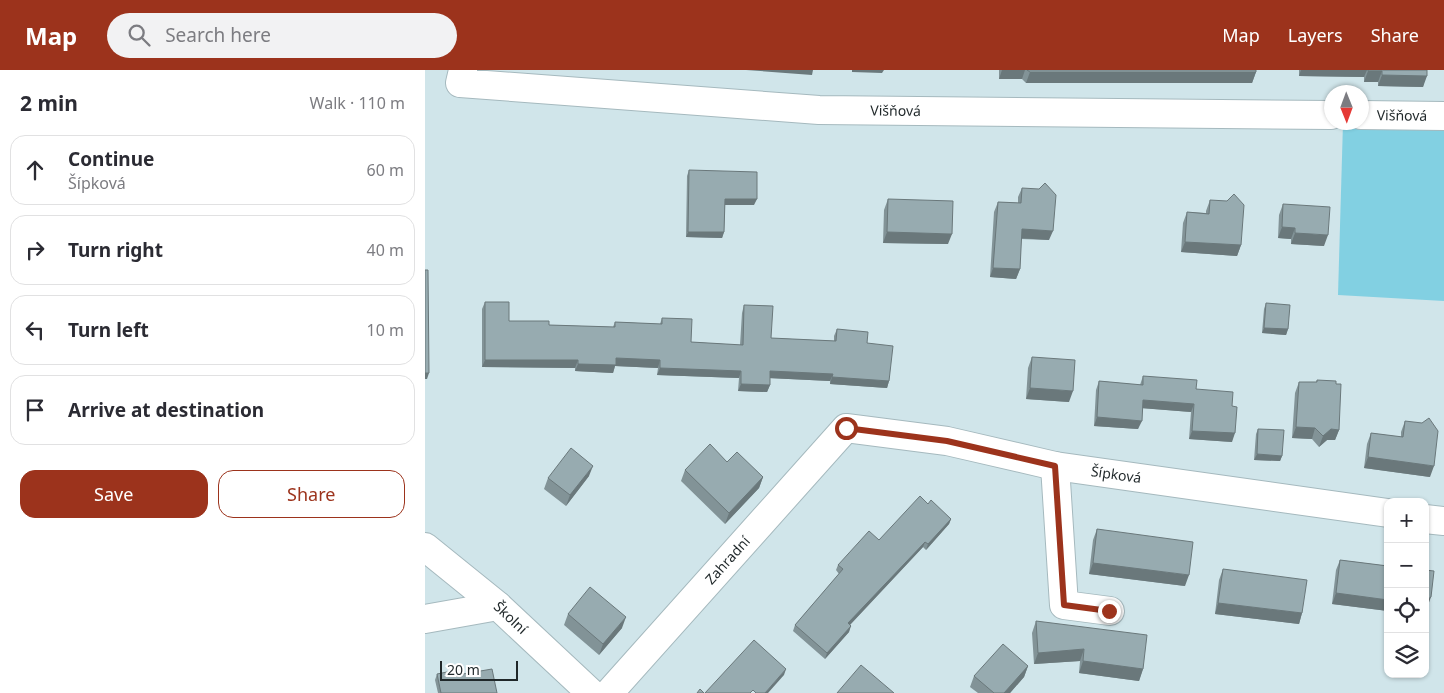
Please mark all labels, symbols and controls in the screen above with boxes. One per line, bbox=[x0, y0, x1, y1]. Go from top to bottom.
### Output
search box bbox=[107, 13, 457, 58]
text: Map bbox=[25, 19, 77, 52]
icon: search bbox=[125, 21, 153, 49]
text: Search here bbox=[165, 22, 271, 48]
text: Map bbox=[1222, 23, 1260, 47]
text: Layers bbox=[1288, 23, 1343, 47]
text: Share bbox=[1371, 23, 1419, 47]
north arrow bbox=[1324, 85, 1369, 130]
text: 2 min bbox=[20, 89, 78, 117]
text: Walk · 110 m bbox=[310, 92, 405, 114]
street label: Višňová bbox=[870, 101, 921, 120]
street label: Višňová bbox=[1377, 105, 1427, 125]
text: Continue bbox=[68, 146, 154, 172]
icon: ahead bbox=[21, 156, 49, 184]
text: 60 m bbox=[367, 159, 404, 181]
text: Šípková bbox=[68, 172, 126, 194]
icon: right bbox=[21, 236, 49, 264]
text: Turn right bbox=[68, 237, 163, 263]
text: 40 m bbox=[367, 239, 404, 261]
icon: left bbox=[21, 316, 49, 344]
text: Turn left bbox=[68, 317, 149, 343]
text: 10 m bbox=[367, 319, 404, 341]
icon: arrive bbox=[21, 396, 49, 424]
text: Arrive at destination bbox=[68, 397, 264, 423]
route start bbox=[835, 417, 858, 440]
street label: Šípková bbox=[1090, 461, 1143, 487]
button: Save bbox=[20, 470, 208, 518]
button: Share bbox=[218, 470, 405, 518]
map controls bbox=[1384, 498, 1429, 678]
button: + bbox=[1384, 498, 1429, 543]
street label: Zahradní bbox=[701, 531, 754, 588]
button: − bbox=[1384, 543, 1429, 588]
button: locate bbox=[1384, 588, 1429, 633]
street label: Školní bbox=[490, 597, 532, 638]
route end bbox=[1098, 600, 1121, 623]
button: layers bbox=[1384, 633, 1429, 678]
scale bar bbox=[440, 658, 517, 681]
text: 20 m bbox=[447, 660, 480, 679]

